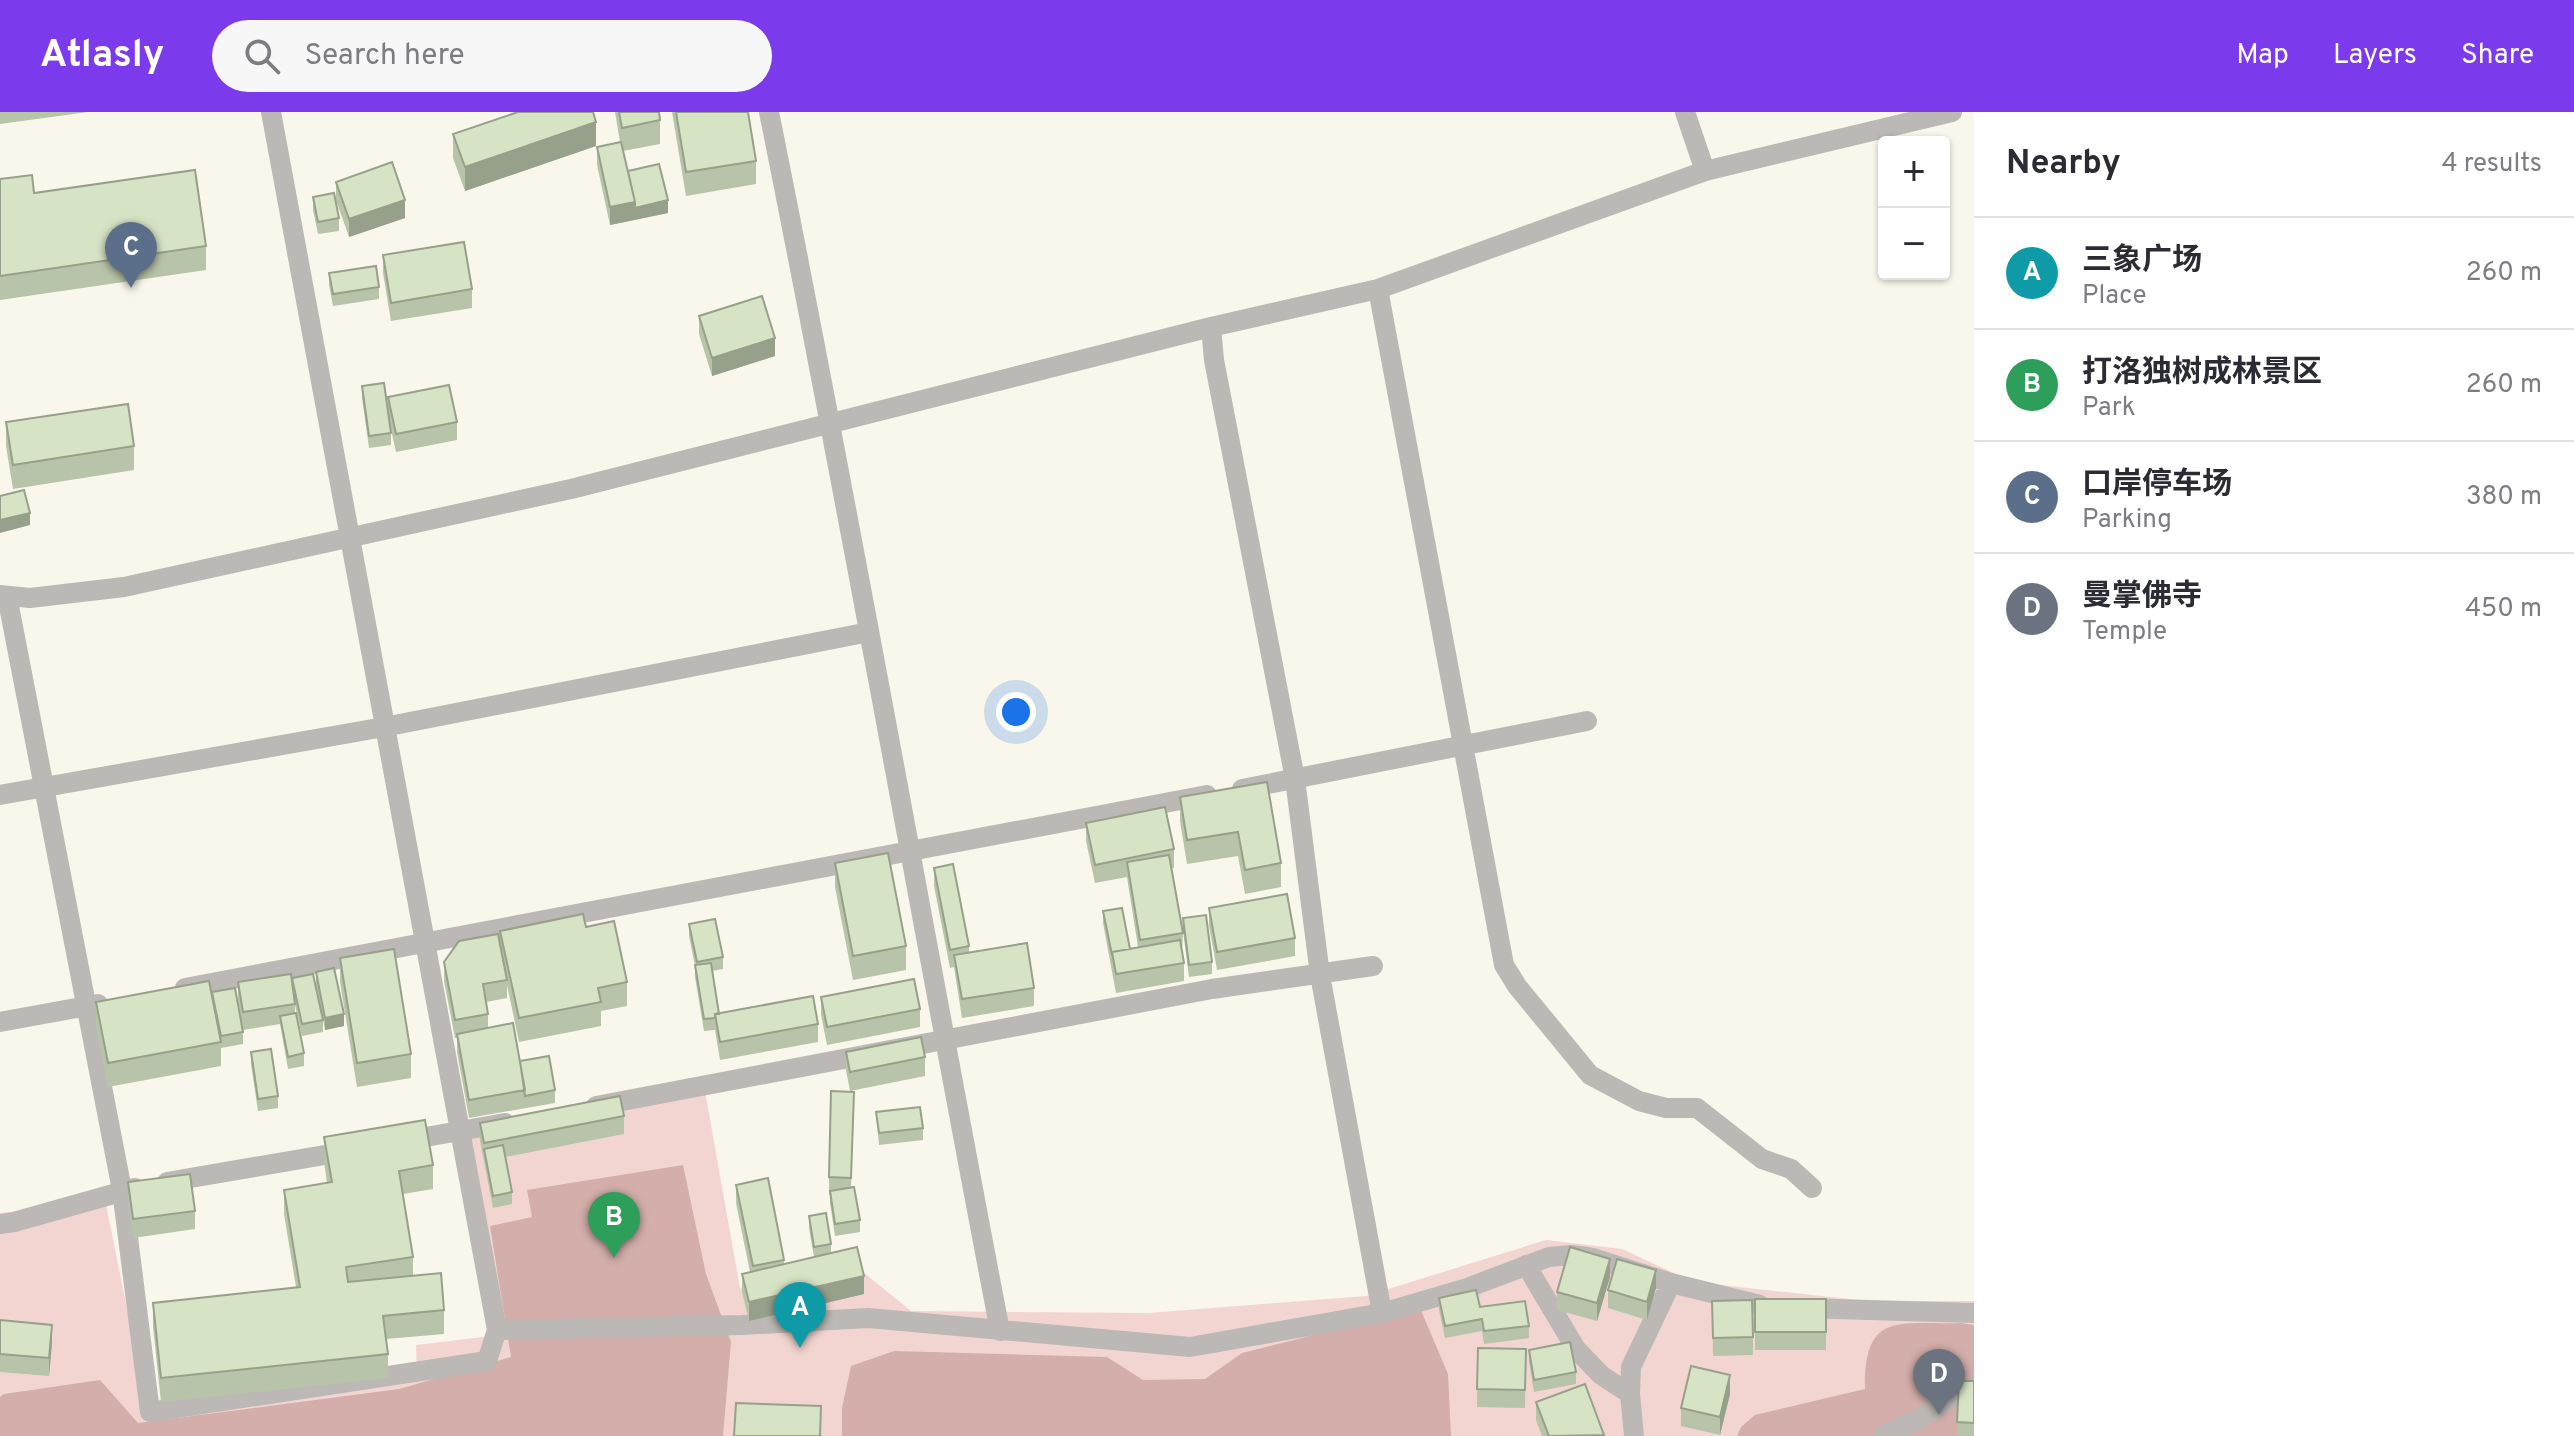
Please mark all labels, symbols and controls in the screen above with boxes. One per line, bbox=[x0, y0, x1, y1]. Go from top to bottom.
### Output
search box bbox=[212, 20, 772, 92]
text: Atlasly bbox=[40, 32, 164, 81]
icon: search bbox=[240, 34, 284, 78]
text: Search here bbox=[304, 38, 465, 75]
text: Map bbox=[2236, 38, 2289, 74]
text: Layers bbox=[2333, 38, 2417, 74]
text: Share bbox=[2461, 38, 2534, 74]
map controls bbox=[1878, 136, 1950, 280]
button: + bbox=[1878, 136, 1950, 208]
text: Nearby bbox=[2006, 143, 2121, 186]
text: 4 results bbox=[2441, 148, 2542, 181]
button: − bbox=[1878, 208, 1950, 280]
pin: C bbox=[105, 222, 157, 288]
text: 三象广场 bbox=[2082, 243, 2202, 280]
text: A bbox=[2023, 257, 2041, 290]
text: 260 m bbox=[2466, 257, 2542, 290]
text: Place bbox=[2082, 280, 2146, 313]
text: 打洛独树成林景区 bbox=[2082, 355, 2322, 392]
text: B bbox=[2023, 369, 2041, 402]
text: 260 m bbox=[2466, 369, 2542, 402]
text: Park bbox=[2082, 392, 2136, 425]
text: 口岸停车场 bbox=[2082, 467, 2232, 504]
text: C bbox=[2024, 481, 2040, 514]
text: 380 m bbox=[2466, 481, 2542, 514]
text: Parking bbox=[2082, 504, 2172, 537]
text: 曼掌佛寺 bbox=[2082, 579, 2202, 616]
text: D bbox=[2023, 593, 2041, 626]
text: 450 m bbox=[2465, 593, 2542, 626]
text: Temple bbox=[2082, 616, 2167, 649]
your location bbox=[996, 692, 1036, 732]
pin: B bbox=[588, 1192, 640, 1258]
pin: A bbox=[774, 1282, 826, 1348]
pin: D bbox=[1913, 1349, 1965, 1415]

